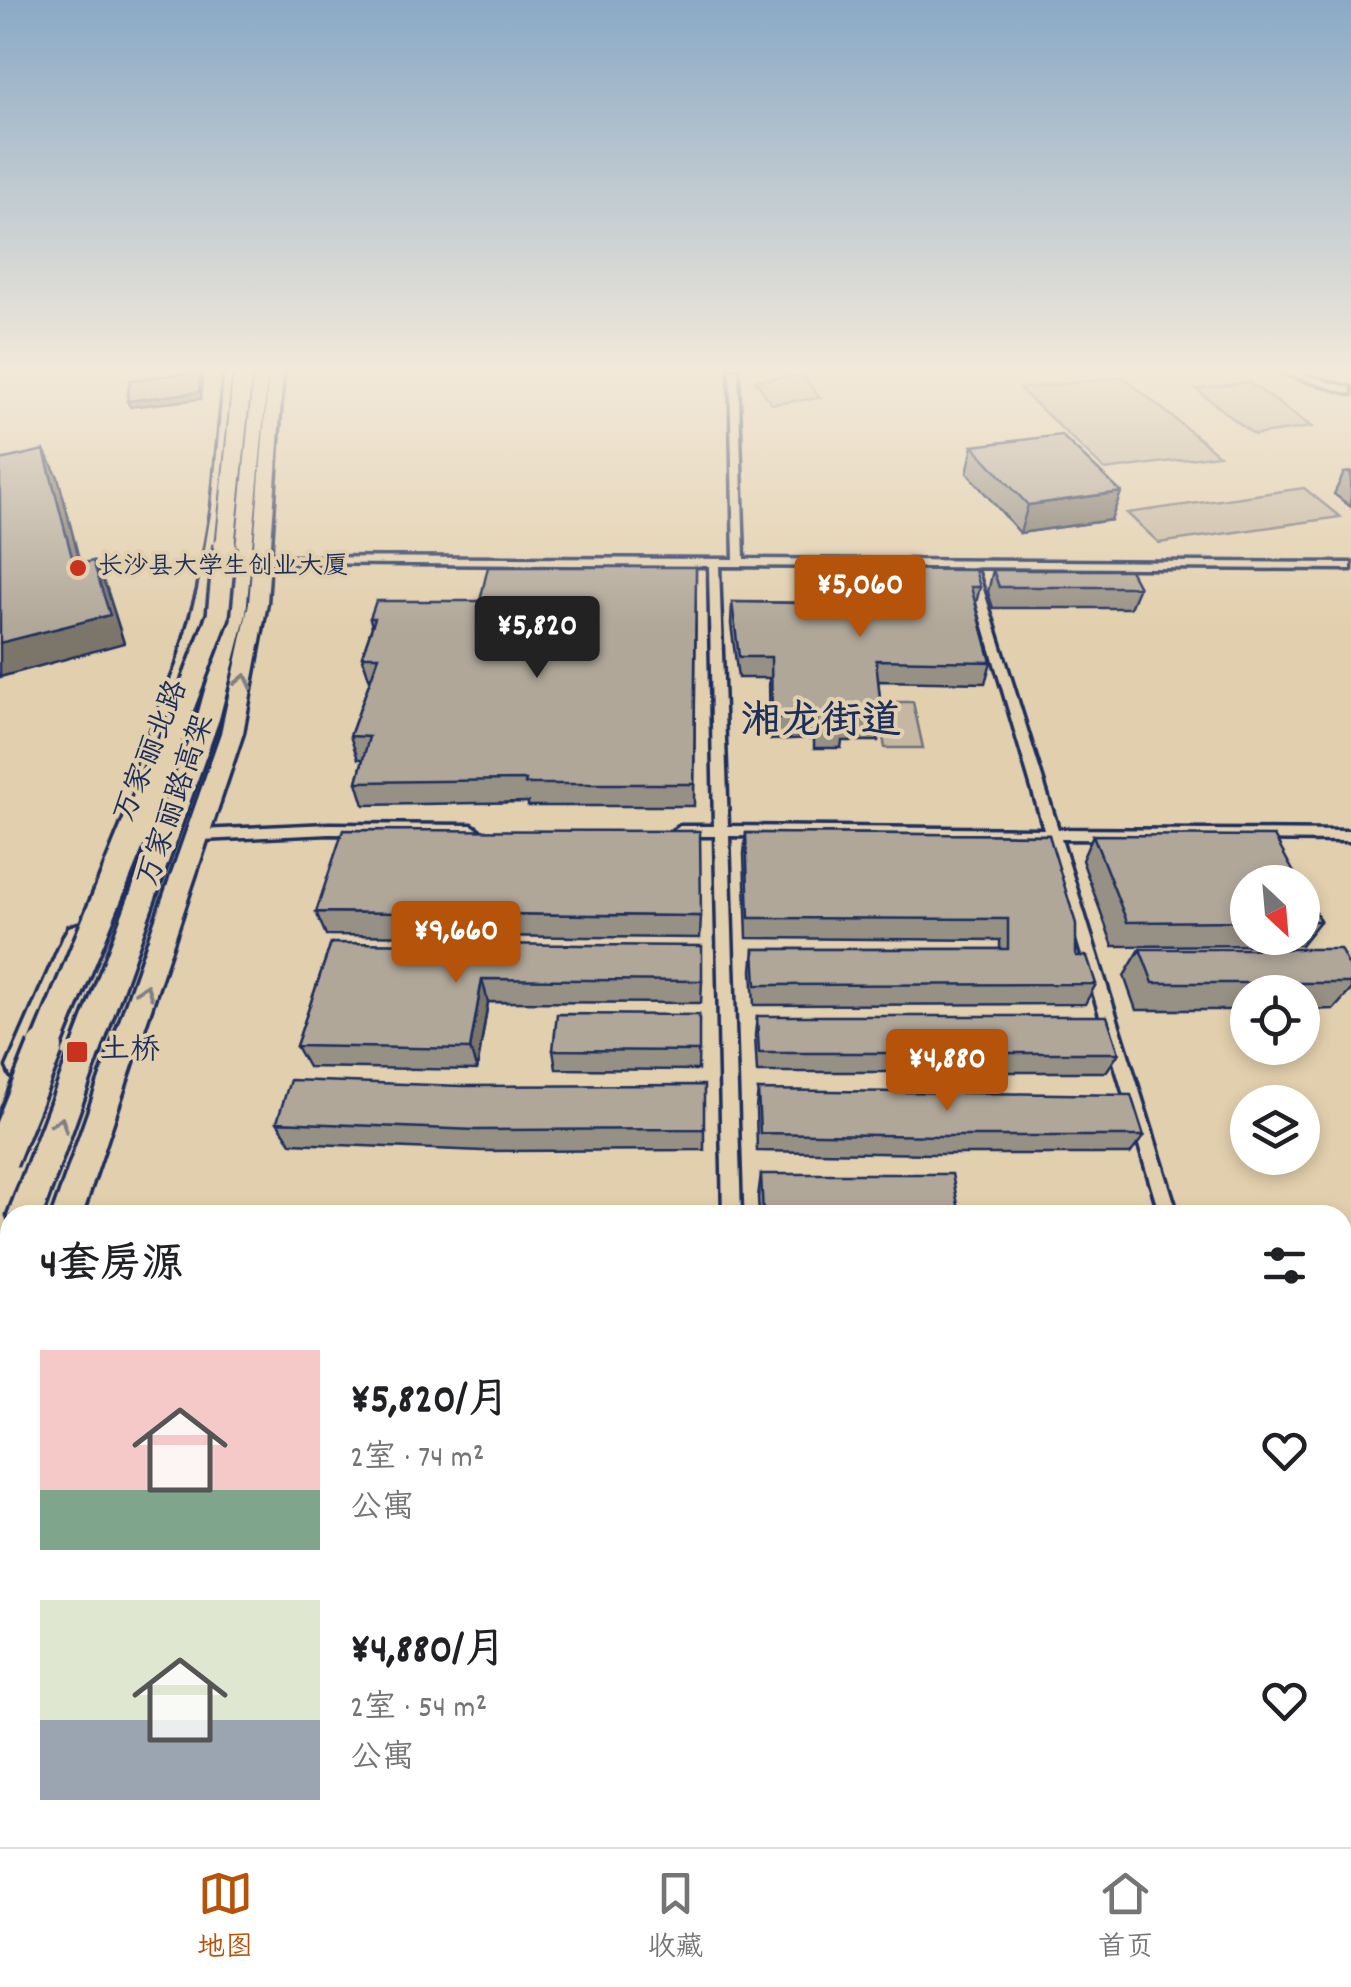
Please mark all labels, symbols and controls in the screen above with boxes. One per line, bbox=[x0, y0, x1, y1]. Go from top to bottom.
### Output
place label: 长沙县大学生创业大厦 bbox=[98, 550, 348, 586]
pin: ¥5,060 bbox=[779, 555, 941, 640]
marker: 长沙县大学生创业大厦 bbox=[67, 557, 89, 579]
text: ¥5,060 bbox=[817, 564, 903, 610]
pin: ¥5,820 bbox=[456, 596, 618, 681]
text: ¥5,820 bbox=[497, 605, 577, 651]
one-way arrow bbox=[232, 673, 253, 690]
street label: 万家丽北路 bbox=[105, 674, 201, 830]
district label: 湘龙街道 bbox=[741, 696, 901, 753]
street label: 万家丽路高架 bbox=[128, 709, 228, 893]
north arrow bbox=[1230, 865, 1320, 955]
map controls bbox=[1230, 865, 1320, 1175]
pin: ¥9,660 bbox=[375, 901, 537, 986]
text: ¥9,660 bbox=[413, 910, 499, 956]
button: locate bbox=[1230, 975, 1320, 1065]
one-way arrow bbox=[134, 983, 154, 1000]
pin: ¥4,880 bbox=[866, 1029, 1028, 1114]
place label: 土桥 bbox=[100, 1031, 160, 1074]
text: ¥4,880 bbox=[908, 1038, 986, 1084]
marker: 土桥 bbox=[64, 1039, 90, 1065]
button: layers bbox=[1230, 1085, 1320, 1175]
one-way arrow bbox=[48, 1116, 69, 1133]
text: 4套房源 bbox=[40, 1238, 183, 1298]
icon: filters bbox=[1257, 1238, 1312, 1293]
text: ¥5,820/月 bbox=[350, 1373, 510, 1433]
icon: home bbox=[120, 1390, 240, 1510]
icon: heart bbox=[1257, 1423, 1312, 1478]
text: 2室 · 74 m² bbox=[350, 1437, 484, 1483]
text: 公寓 bbox=[350, 1487, 414, 1533]
text: ¥4,880/月 bbox=[350, 1623, 506, 1683]
icon: home bbox=[120, 1640, 240, 1760]
icon: heart bbox=[1257, 1673, 1312, 1728]
text: 2室 · 54 m² bbox=[350, 1687, 487, 1733]
text: 公寓 bbox=[350, 1737, 414, 1783]
tab: 地图 bbox=[197, 1866, 253, 1970]
tab: 收藏 bbox=[647, 1866, 704, 1970]
tab: 首页 bbox=[1098, 1866, 1154, 1970]

